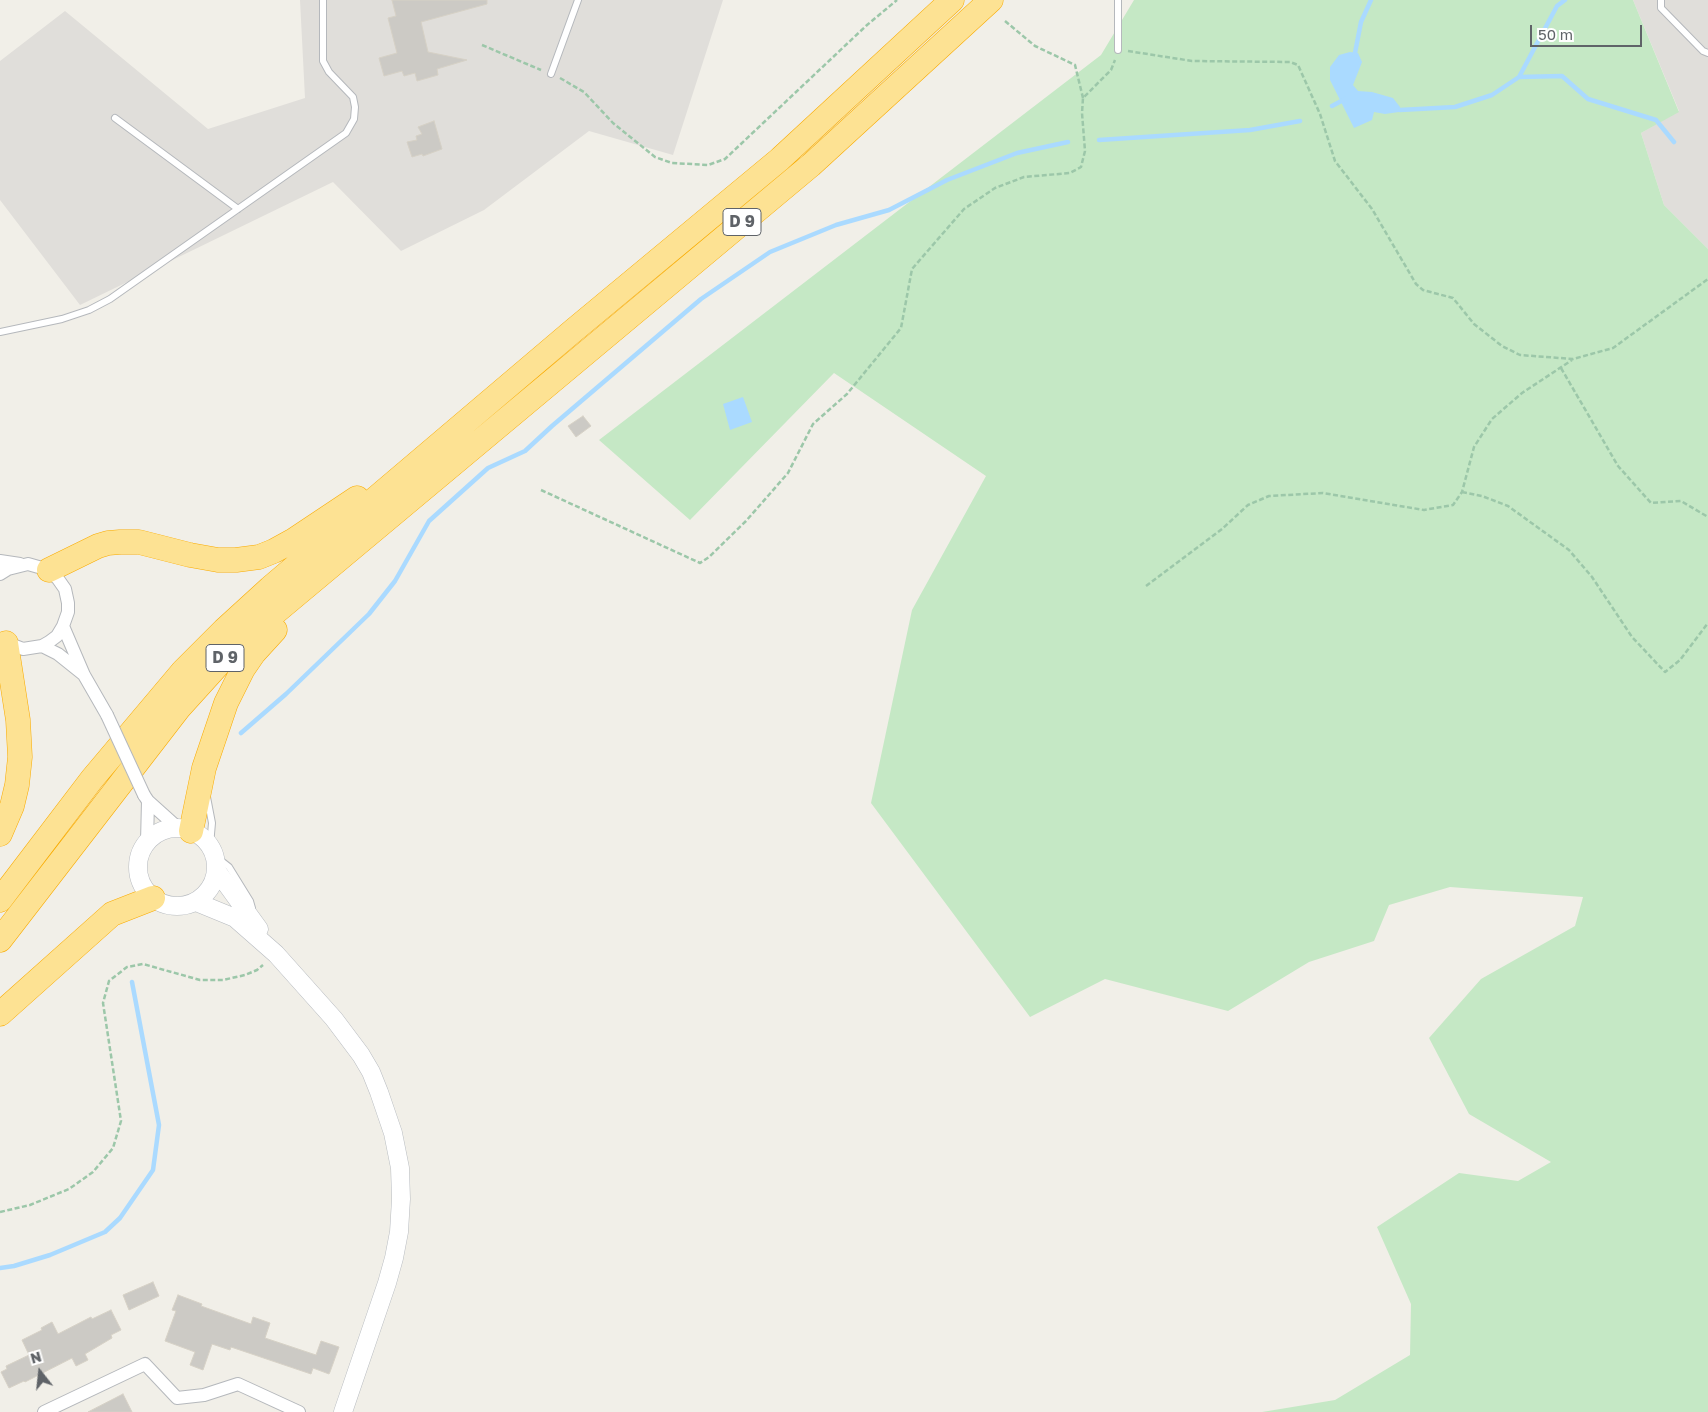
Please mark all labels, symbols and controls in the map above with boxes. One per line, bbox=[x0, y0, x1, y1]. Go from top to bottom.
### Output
scale bar bbox=[1533, 15, 1646, 47]
text: 50 m bbox=[1538, 25, 1573, 43]
road number: D 9 bbox=[723, 208, 761, 236]
road number: D 9 bbox=[206, 644, 244, 671]
north arrow bbox=[15, 1347, 65, 1397]
text: N bbox=[28, 1347, 43, 1367]

